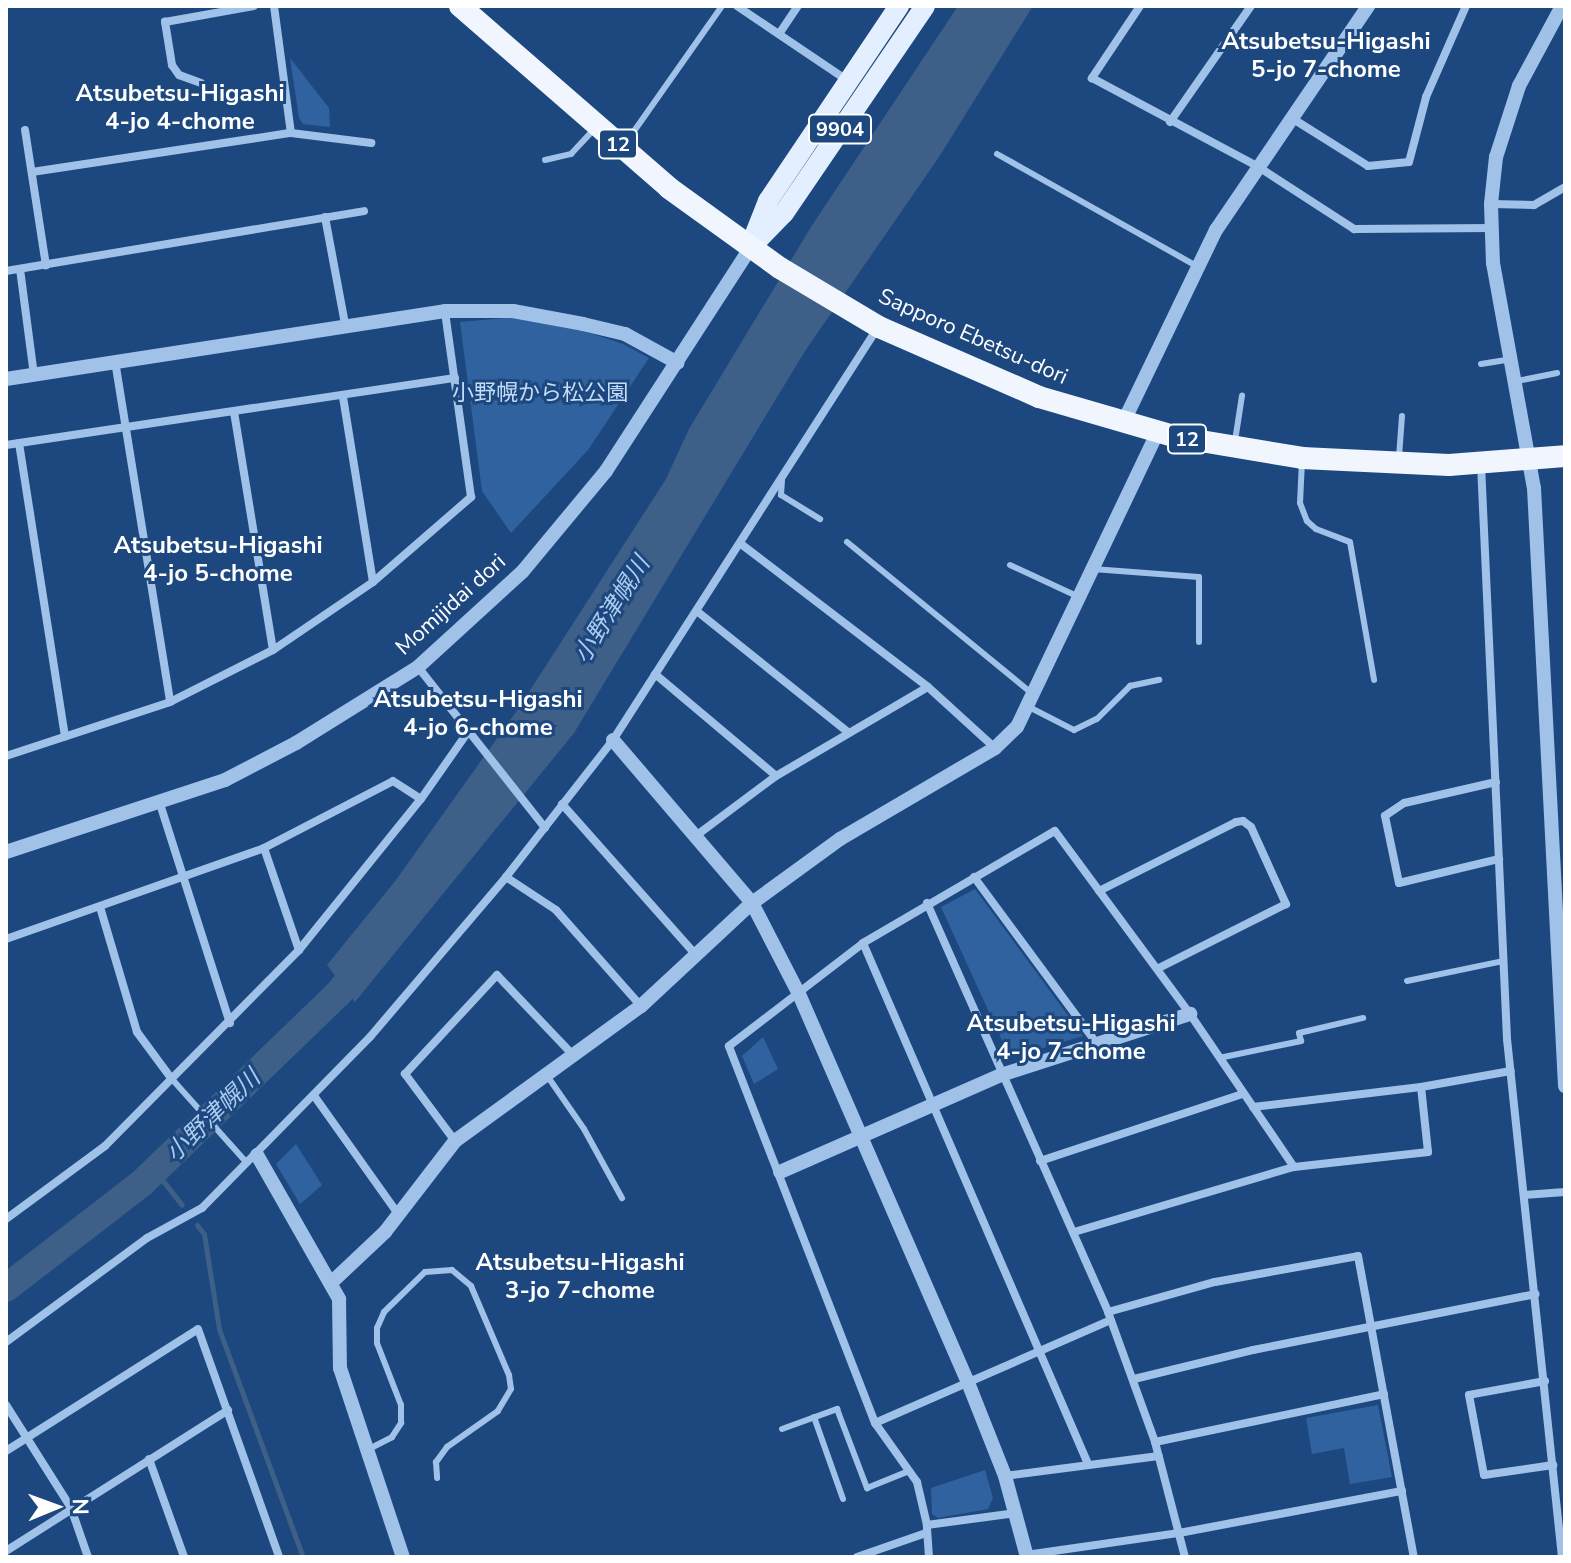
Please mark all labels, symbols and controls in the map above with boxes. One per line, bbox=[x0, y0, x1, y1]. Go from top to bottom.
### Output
district label: Atsubetsu-Higashi 5-jo 7-chome bbox=[1221, 28, 1431, 84]
district label: Atsubetsu-Higashi 4-jo 4-chome bbox=[75, 80, 285, 136]
road number: 9904 bbox=[808, 113, 872, 145]
road number: 12 bbox=[598, 128, 638, 160]
street label: Sapporo Ebetsu-dori bbox=[874, 283, 1072, 391]
park label: 小野幌から松公園 bbox=[452, 381, 628, 407]
road number: 12 bbox=[1167, 423, 1207, 455]
district label: Atsubetsu-Higashi 4-jo 5-chome bbox=[113, 532, 323, 588]
street label: Momijidai dori bbox=[391, 549, 511, 661]
water label: 小野津幌川 bbox=[568, 551, 656, 669]
district label: Atsubetsu-Higashi 4-jo 6-chome bbox=[373, 686, 583, 742]
district label: Atsubetsu-Higashi 4-jo 7-chome bbox=[966, 1010, 1176, 1066]
water label: 小野津幌川 bbox=[160, 1064, 266, 1168]
district label: Atsubetsu-Higashi 3-jo 7-chome bbox=[475, 1249, 685, 1305]
north arrow bbox=[16, 1467, 96, 1547]
text: N bbox=[65, 1498, 95, 1515]

